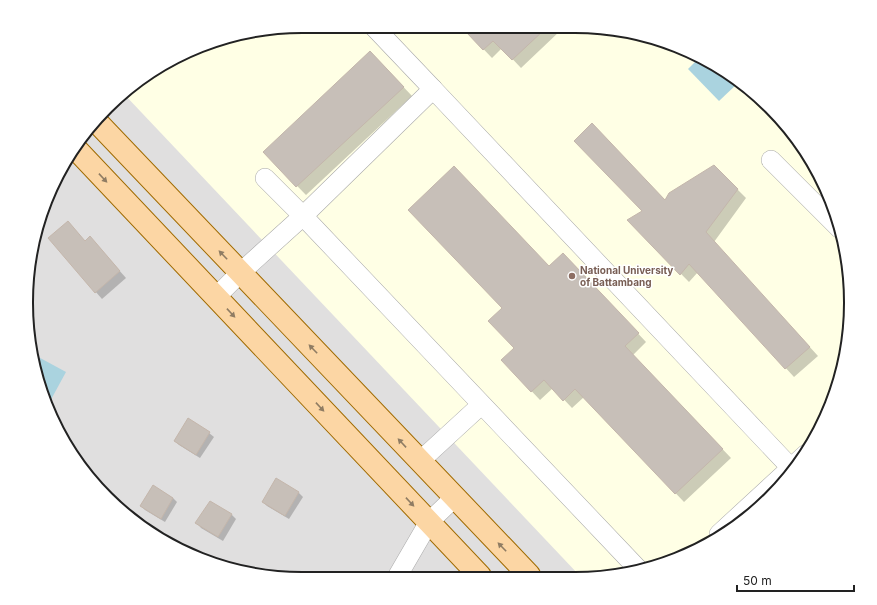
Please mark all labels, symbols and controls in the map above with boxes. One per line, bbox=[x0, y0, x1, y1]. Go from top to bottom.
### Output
one-way arrow bbox=[98, 173, 108, 183]
one-way arrow bbox=[218, 250, 228, 260]
place label: National University of Battambang bbox=[580, 264, 673, 289]
marker: National University of Battambang bbox=[567, 271, 577, 281]
one-way arrow bbox=[226, 308, 236, 318]
one-way arrow bbox=[308, 344, 318, 354]
one-way arrow bbox=[316, 402, 325, 412]
one-way arrow bbox=[398, 438, 407, 448]
one-way arrow bbox=[405, 497, 414, 507]
one-way arrow bbox=[497, 542, 507, 552]
scale bar bbox=[737, 567, 854, 593]
text: 50 m bbox=[743, 573, 772, 588]

